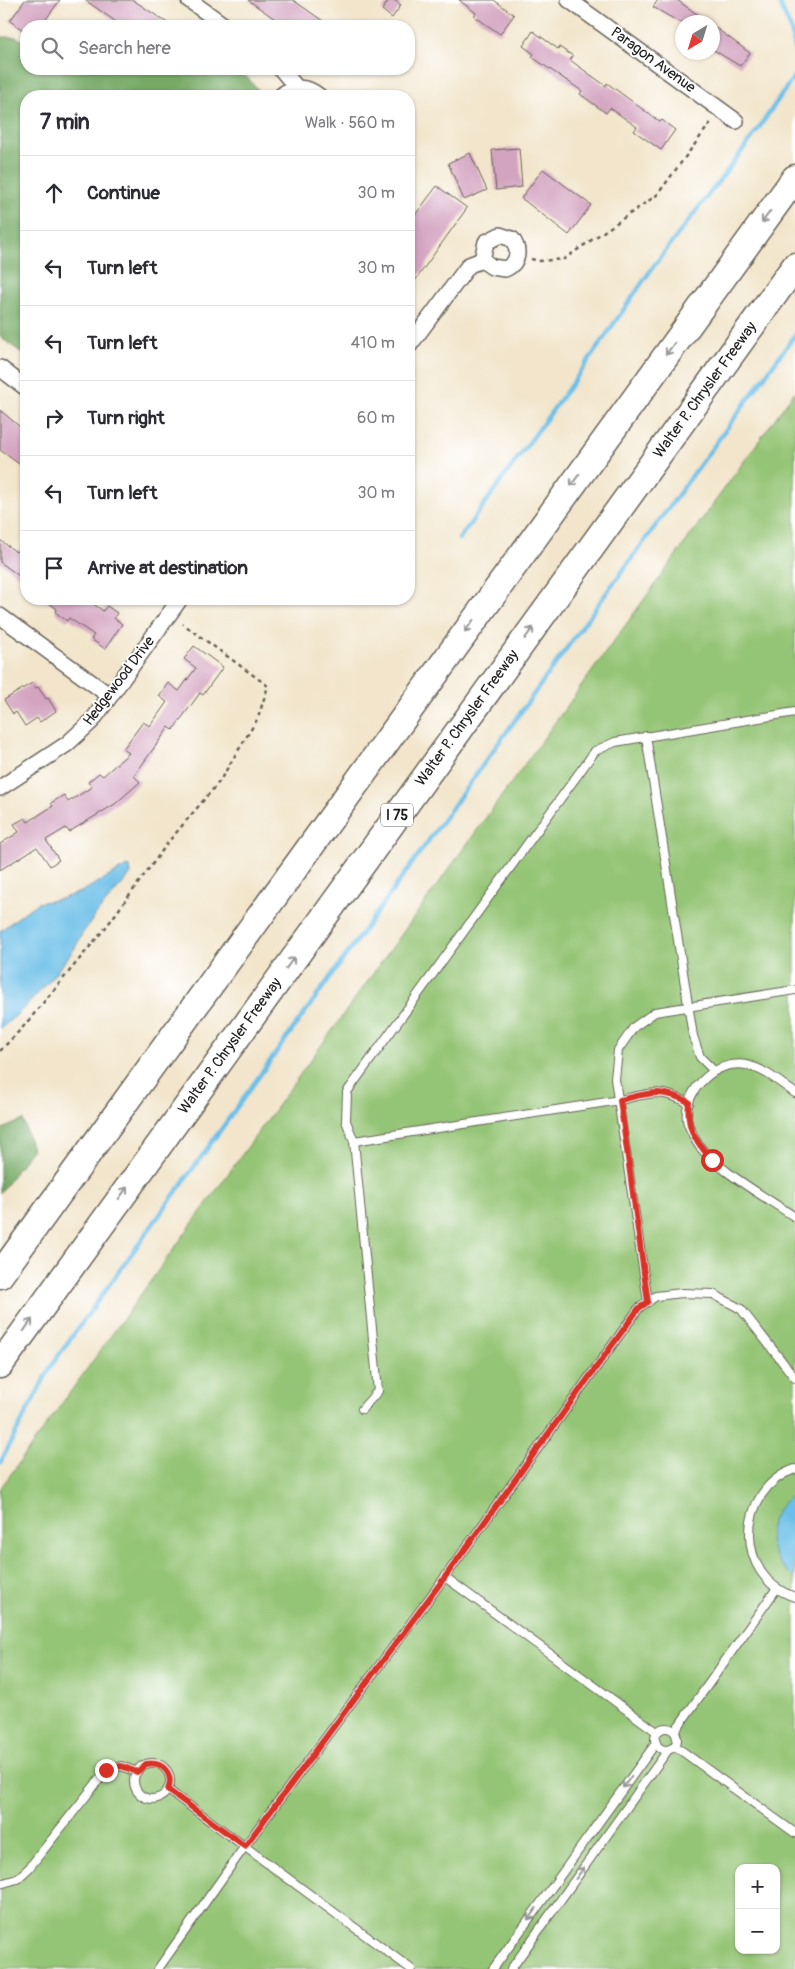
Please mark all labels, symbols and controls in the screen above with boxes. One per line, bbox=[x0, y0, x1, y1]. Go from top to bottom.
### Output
north arrow bbox=[675, 15, 720, 60]
search box bbox=[20, 20, 415, 75]
street label: Paragon Avenue bbox=[607, 23, 700, 98]
icon: search bbox=[38, 34, 66, 62]
text: Search here bbox=[78, 36, 171, 60]
text: 7 min bbox=[40, 109, 90, 136]
text: Walk · 560 m bbox=[305, 113, 395, 133]
icon: ahead bbox=[40, 179, 68, 207]
text: Continue bbox=[87, 181, 160, 205]
text: 30 m bbox=[357, 183, 395, 203]
one-way arrow bbox=[761, 210, 771, 224]
icon: left bbox=[40, 254, 68, 282]
text: Turn left bbox=[87, 256, 157, 280]
text: 30 m bbox=[357, 258, 395, 278]
street label: Walter P. Chrysler Freeway bbox=[649, 318, 761, 462]
icon: left bbox=[40, 329, 68, 357]
text: Turn left bbox=[87, 331, 157, 355]
text: 410 m bbox=[351, 333, 395, 353]
one-way arrow bbox=[665, 342, 675, 356]
icon: right bbox=[40, 404, 68, 432]
text: Turn right bbox=[87, 406, 165, 430]
text: 60 m bbox=[357, 408, 395, 428]
one-way arrow bbox=[570, 473, 580, 487]
icon: left bbox=[40, 479, 68, 507]
text: Turn left bbox=[87, 481, 157, 505]
text: 30 m bbox=[357, 483, 395, 503]
icon: arrive bbox=[40, 554, 68, 582]
text: Arrive at destination bbox=[87, 556, 248, 580]
one-way arrow bbox=[464, 619, 475, 632]
one-way arrow bbox=[524, 626, 534, 640]
street label: Hedgewood Drive bbox=[79, 632, 159, 730]
street label: Walter P. Chrysler Freeway bbox=[411, 646, 523, 790]
road number: I 75 bbox=[381, 804, 413, 826]
one-way arrow bbox=[285, 957, 296, 970]
street label: Walter P. Chrysler Freeway bbox=[174, 974, 286, 1118]
route start bbox=[701, 1149, 724, 1172]
one-way arrow bbox=[117, 1187, 128, 1200]
one-way arrow bbox=[23, 1319, 33, 1333]
route end bbox=[95, 1759, 118, 1782]
one-way arrow bbox=[622, 1775, 632, 1789]
map controls bbox=[735, 1864, 780, 1954]
button: + bbox=[735, 1864, 780, 1909]
one-way arrow bbox=[575, 1866, 585, 1880]
one-way arrow bbox=[527, 1907, 537, 1921]
button: − bbox=[735, 1909, 780, 1954]

